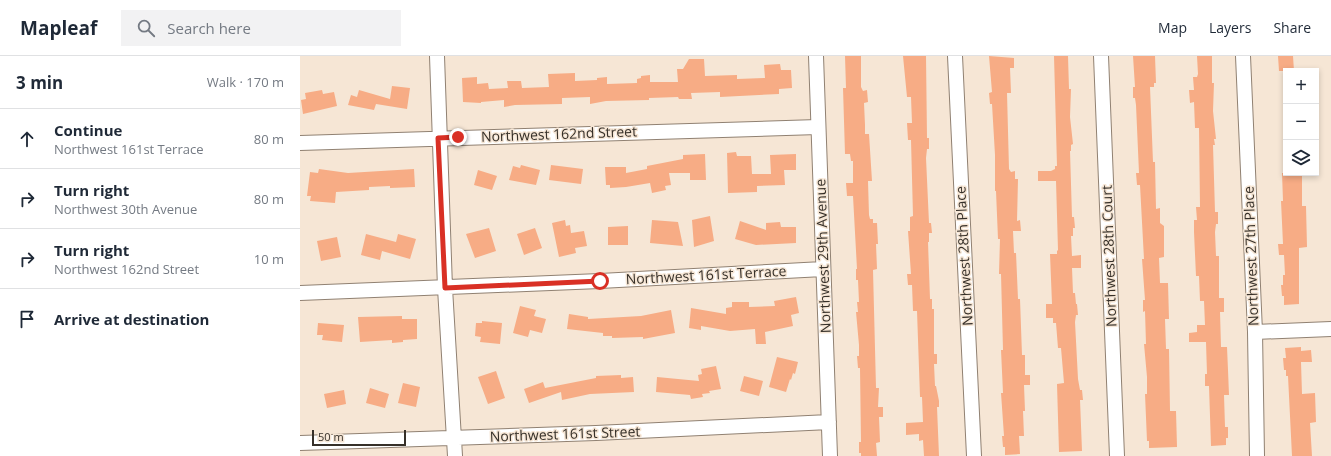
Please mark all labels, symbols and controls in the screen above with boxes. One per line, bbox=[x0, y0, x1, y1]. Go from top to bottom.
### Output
search box bbox=[121, 10, 401, 46]
text: Mapleaf bbox=[20, 15, 97, 41]
icon: search bbox=[135, 17, 157, 39]
text: Search here bbox=[167, 18, 251, 38]
text: Map bbox=[1158, 18, 1187, 37]
text: Layers bbox=[1209, 18, 1251, 37]
text: Share bbox=[1273, 18, 1311, 37]
map controls bbox=[1283, 68, 1319, 176]
button: + bbox=[1283, 68, 1319, 104]
text: 3 min bbox=[16, 71, 63, 94]
text: Walk · 170 m bbox=[207, 73, 284, 91]
button: − bbox=[1283, 104, 1319, 140]
text: Continue bbox=[54, 120, 122, 140]
street label: Northwest 162nd Street bbox=[481, 121, 637, 146]
icon: ahead bbox=[16, 128, 38, 150]
route end bbox=[449, 128, 467, 146]
text: 80 m bbox=[254, 130, 284, 148]
text: Northwest 161st Terrace bbox=[54, 140, 203, 158]
button: layers bbox=[1283, 140, 1319, 176]
street label: Northwest 29th Avenue bbox=[810, 178, 835, 333]
text: Turn right bbox=[54, 180, 129, 200]
street label: Northwest 28th Court bbox=[1097, 185, 1120, 327]
street label: Northwest 28th Place bbox=[950, 186, 977, 326]
street label: Northwest 27th Place bbox=[1239, 186, 1262, 326]
icon: right bbox=[16, 188, 38, 210]
text: 80 m bbox=[254, 190, 284, 208]
text: Northwest 30th Avenue bbox=[54, 200, 197, 218]
text: Turn right bbox=[54, 240, 129, 260]
icon: right bbox=[16, 248, 38, 270]
text: 10 m bbox=[254, 250, 284, 268]
text: Northwest 162nd Street bbox=[54, 260, 199, 278]
street label: Northwest 161st Terrace bbox=[625, 261, 787, 288]
route start bbox=[591, 272, 609, 290]
icon: arrive bbox=[16, 308, 38, 330]
text: Arrive at destination bbox=[54, 309, 209, 329]
street label: Northwest 161st Street bbox=[489, 421, 641, 446]
scale bar bbox=[312, 428, 406, 447]
text: 50 m bbox=[318, 429, 344, 444]

